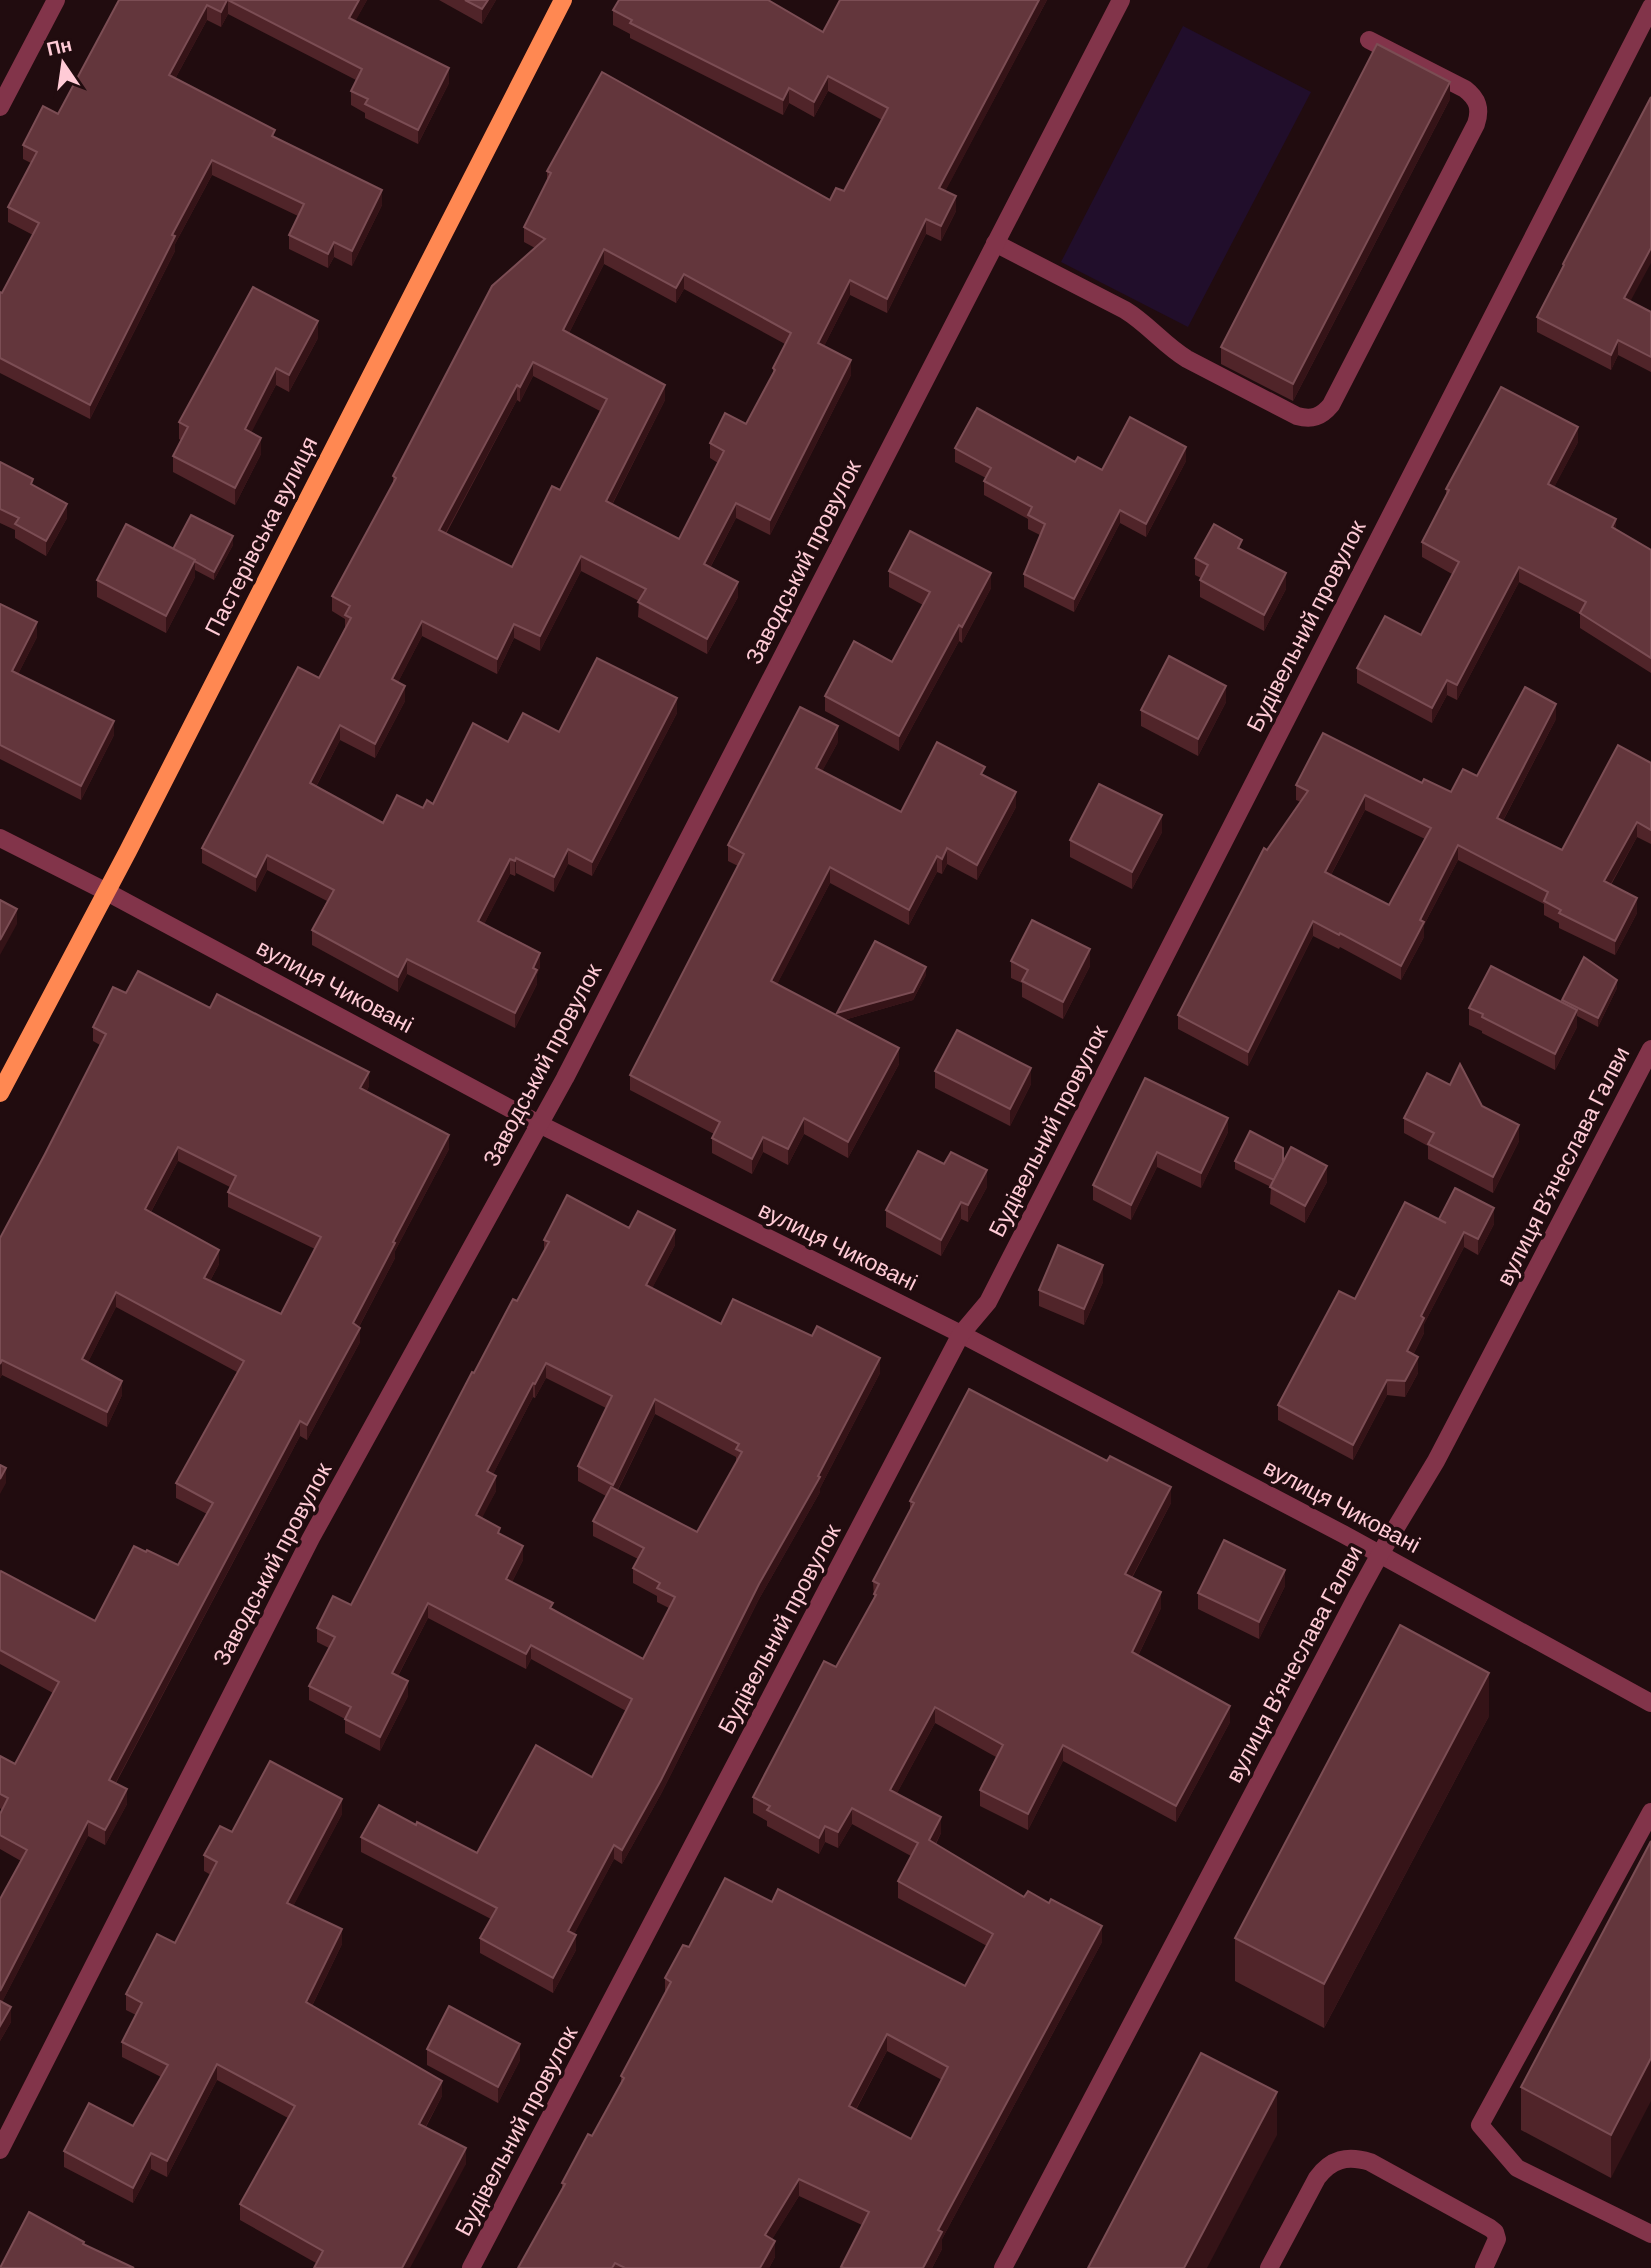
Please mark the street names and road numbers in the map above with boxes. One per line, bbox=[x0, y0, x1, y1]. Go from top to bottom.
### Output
street label: Пастерівська вулиця bbox=[198, 431, 322, 640]
street label: Заводський провулок bbox=[738, 454, 866, 668]
street label: Будівельний провулок bbox=[1240, 514, 1371, 736]
street label: вулиця Чиковані bbox=[252, 932, 418, 1038]
street label: Заводський провулок bbox=[476, 958, 607, 1171]
street label: Будівельний провулок bbox=[982, 1019, 1113, 1241]
street label: вулиця Вʼячеслава Галви bbox=[1490, 1041, 1635, 1290]
street label: вулиця Чиковані bbox=[755, 1195, 922, 1296]
street label: вулиця Чиковані bbox=[1259, 1452, 1425, 1558]
street label: Заводський провулок bbox=[206, 1457, 337, 1670]
street label: Будівельний провулок bbox=[711, 1518, 846, 1738]
street label: вулиця Вʼячеслава Галви bbox=[1219, 1540, 1368, 1787]
street label: Будівельний провулок bbox=[448, 2020, 583, 2240]

